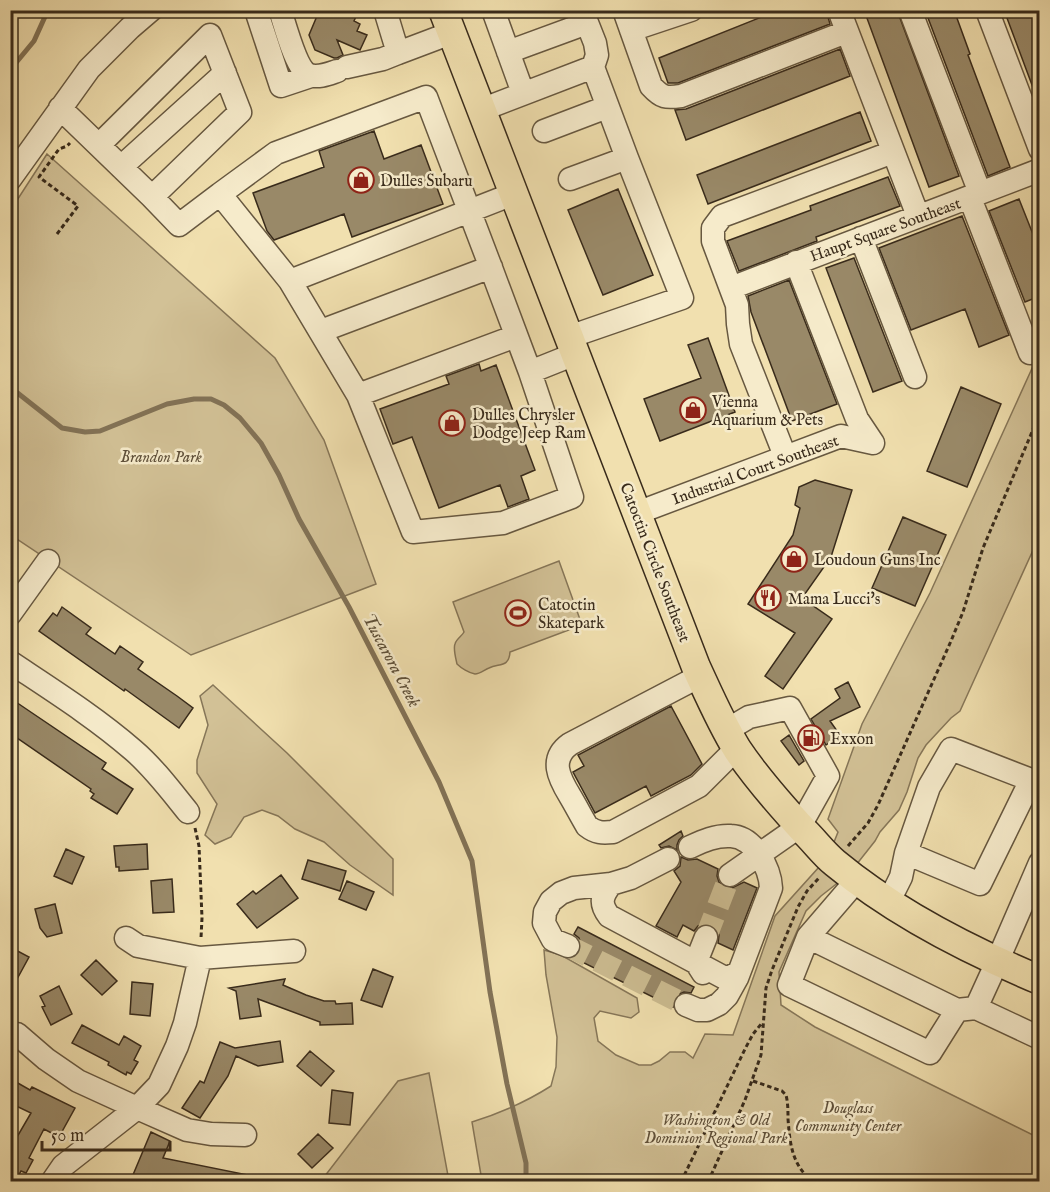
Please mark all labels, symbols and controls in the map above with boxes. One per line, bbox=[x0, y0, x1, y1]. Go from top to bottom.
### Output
shop icon: Dulles Subaru bbox=[346, 165, 376, 195]
place label: Dulles Subaru bbox=[380, 172, 472, 192]
street label: Haupt Square Southeast bbox=[808, 194, 964, 267]
place label: Vienna Aquarium & Pets bbox=[711, 393, 824, 431]
shop icon: Vienna Aquarium & Pets bbox=[678, 395, 708, 425]
place label: Dulles Chrysler Dodge Jeep Ram bbox=[472, 406, 586, 444]
shop icon: Dulles Chrysler Dodge Jeep Ram bbox=[437, 408, 467, 438]
street label: Industrial Court Southeast bbox=[670, 431, 842, 510]
park label: Brandon Park bbox=[120, 448, 202, 468]
street label: Catoctin Circle Southeast bbox=[615, 480, 694, 646]
shop icon: Loudoun Guns Inc bbox=[779, 544, 809, 574]
place label: Loudoun Guns Inc bbox=[814, 551, 941, 571]
restaurant icon: Mama Lucci's bbox=[753, 583, 783, 613]
place label: Mama Lucci's bbox=[788, 590, 881, 610]
place label: Catoctin Skatepark bbox=[538, 596, 605, 634]
sports icon: Catoctin Skatepark bbox=[503, 598, 533, 628]
water label: Tuscarora Creek bbox=[356, 610, 425, 712]
fuel station icon: Exxon bbox=[796, 723, 826, 753]
place label: Exxon bbox=[830, 730, 874, 750]
park label: Douglass Community Center bbox=[795, 1099, 903, 1137]
park label: Washington & Old Dominion Regional Park bbox=[644, 1111, 788, 1149]
scale bar bbox=[42, 1114, 170, 1152]
text: 50 m bbox=[51, 1125, 84, 1148]

